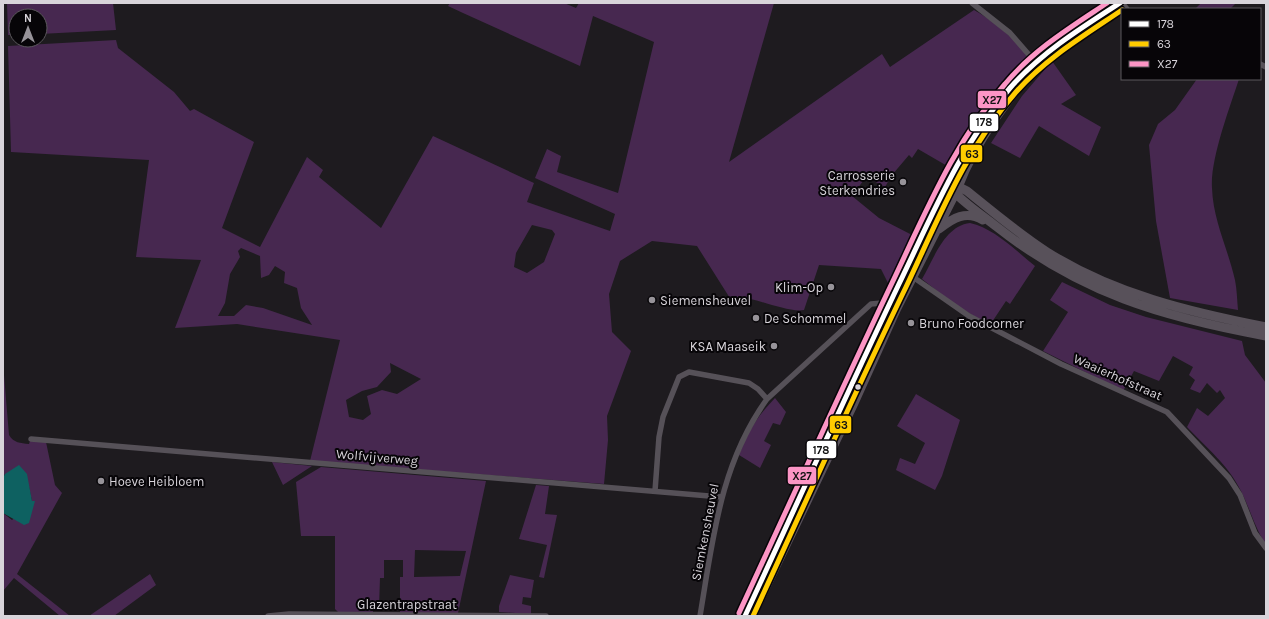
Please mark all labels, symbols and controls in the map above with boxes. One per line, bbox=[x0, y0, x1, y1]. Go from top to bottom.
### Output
north arrow bbox=[8, 8, 48, 48]
legend bbox=[1121, 8, 1261, 80]
text: N bbox=[24, 12, 32, 25]
text: 178 bbox=[1157, 17, 1174, 31]
text: 63 bbox=[1157, 37, 1171, 51]
text: X27 bbox=[1157, 57, 1178, 71]
line badge: X27 bbox=[977, 90, 1007, 109]
text: X27 bbox=[982, 94, 1002, 107]
line badge: 178 bbox=[969, 113, 999, 132]
text: 178 bbox=[976, 116, 992, 129]
line badge: 63 bbox=[960, 144, 983, 163]
text: 63 bbox=[965, 148, 979, 161]
place label: Carrosserie Sterkendries bbox=[819, 168, 895, 198]
marker: Carrosserie Sterkendries bbox=[898, 177, 908, 187]
place label: Klim-Op bbox=[775, 280, 823, 295]
marker: Klim-Op bbox=[826, 282, 836, 292]
place label: Siemensheuvel bbox=[660, 293, 751, 308]
marker: Siemensheuvel bbox=[647, 295, 657, 305]
place label: De Schommel bbox=[764, 311, 847, 326]
marker: De Schommel bbox=[751, 313, 761, 323]
place label: Bruno Foodcorner bbox=[919, 316, 1024, 331]
marker: Bruno Foodcorner bbox=[906, 318, 916, 328]
place label: KSA Maaseik bbox=[690, 339, 766, 354]
marker: KSA Maaseik bbox=[769, 341, 779, 351]
street label: Waaierhofstraat bbox=[1071, 351, 1165, 403]
unlabelled marker bbox=[853, 382, 863, 392]
line badge: 63 bbox=[829, 415, 852, 434]
text: 63 bbox=[834, 419, 848, 432]
line badge: 178 bbox=[806, 440, 837, 459]
text: 178 bbox=[813, 444, 829, 457]
street label: Wolfvijverweg bbox=[335, 446, 419, 468]
line badge: X27 bbox=[787, 466, 817, 485]
text: X27 bbox=[792, 470, 812, 483]
place label: Hoeve Heibloem bbox=[109, 474, 204, 489]
marker: Hoeve Heibloem bbox=[96, 476, 106, 486]
street label: Siemkensheuvel bbox=[688, 482, 722, 582]
street label: Glazentrapstraat bbox=[357, 597, 457, 612]

